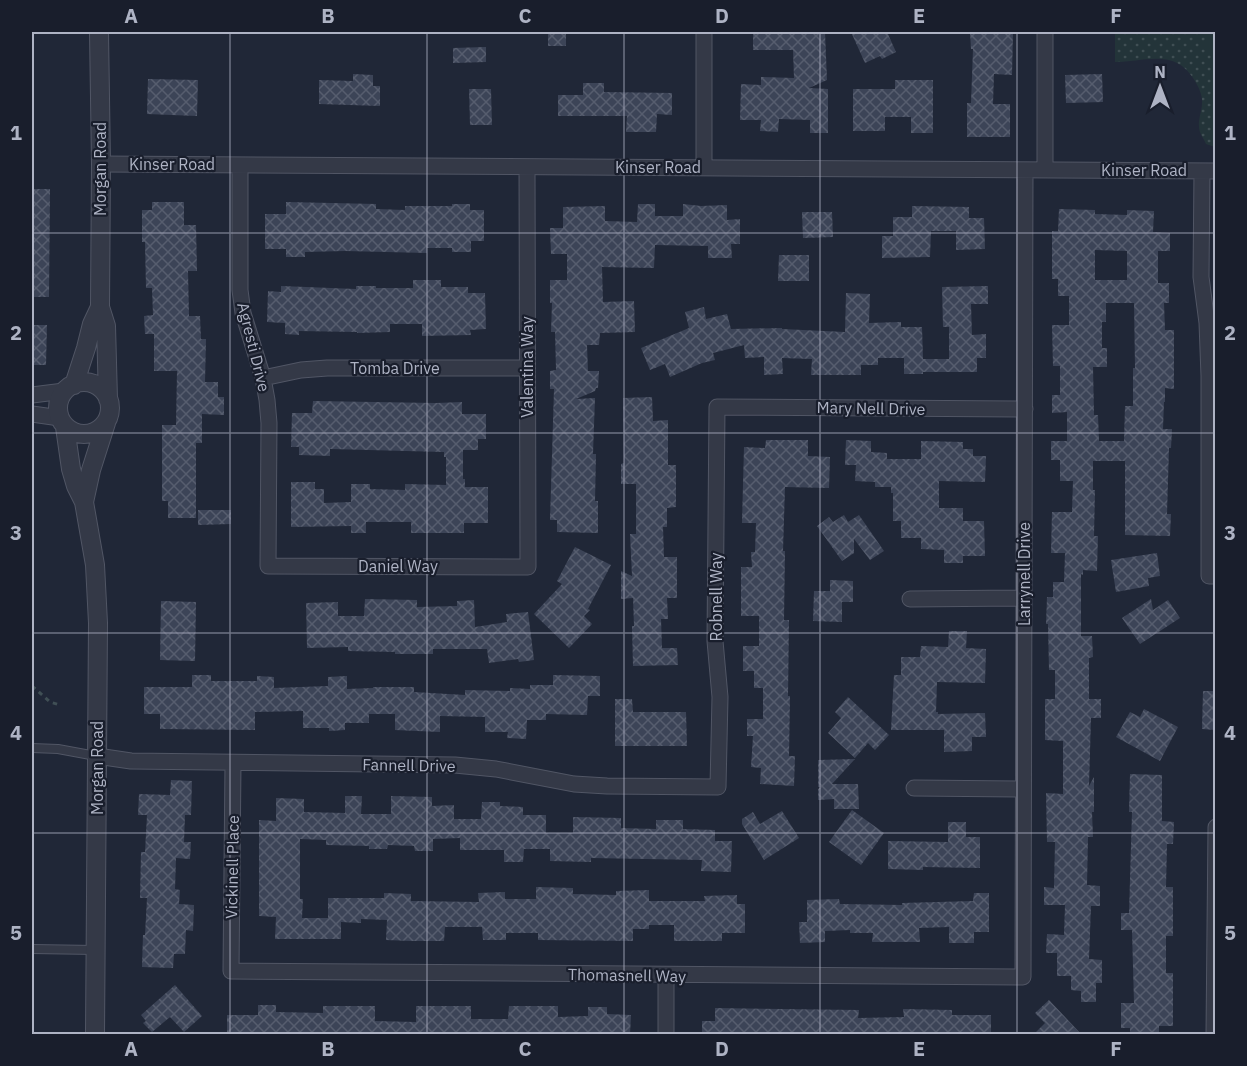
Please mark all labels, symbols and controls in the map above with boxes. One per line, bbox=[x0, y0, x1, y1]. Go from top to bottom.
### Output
text: A bbox=[124, 2, 138, 29]
text: B bbox=[321, 2, 335, 29]
text: C bbox=[518, 2, 532, 29]
text: D bbox=[715, 2, 729, 29]
text: E bbox=[913, 2, 925, 29]
text: F bbox=[1110, 2, 1122, 29]
north arrow bbox=[1130, 57, 1190, 117]
text: N bbox=[1154, 62, 1166, 82]
text: 1 bbox=[10, 119, 22, 146]
text: 1 bbox=[1224, 119, 1236, 146]
street label: Morgan Road bbox=[90, 122, 110, 216]
street label: Kinser Road bbox=[129, 154, 215, 174]
street label: Kinser Road bbox=[615, 157, 701, 177]
street label: Kinser Road bbox=[1101, 160, 1187, 180]
street label: Agresti Drive bbox=[233, 300, 275, 394]
street label: Valentina Way bbox=[517, 316, 537, 418]
text: 2 bbox=[10, 319, 22, 346]
text: 2 bbox=[1224, 319, 1236, 346]
street label: Tomba Drive bbox=[350, 358, 440, 378]
street label: Mary Nell Drive bbox=[816, 397, 926, 419]
text: 3 bbox=[10, 519, 22, 546]
text: 3 bbox=[1224, 519, 1236, 546]
street label: Larrynell Drive bbox=[1014, 522, 1034, 626]
street label: Robnell Way bbox=[706, 552, 726, 642]
street label: Daniel Way bbox=[358, 556, 438, 576]
text: 4 bbox=[10, 719, 22, 746]
text: 4 bbox=[1224, 719, 1236, 746]
street label: Morgan Road bbox=[87, 721, 107, 815]
street label: Fannell Drive bbox=[362, 754, 456, 776]
street label: Vickinell Place bbox=[221, 815, 243, 919]
text: 5 bbox=[10, 919, 22, 946]
text: 5 bbox=[1224, 919, 1236, 946]
street label: Thomasnell Way bbox=[568, 964, 686, 986]
text: A bbox=[124, 1035, 138, 1062]
text: B bbox=[321, 1035, 335, 1062]
text: C bbox=[518, 1035, 532, 1062]
text: D bbox=[715, 1035, 729, 1062]
text: E bbox=[913, 1035, 925, 1062]
text: F bbox=[1110, 1035, 1122, 1062]

